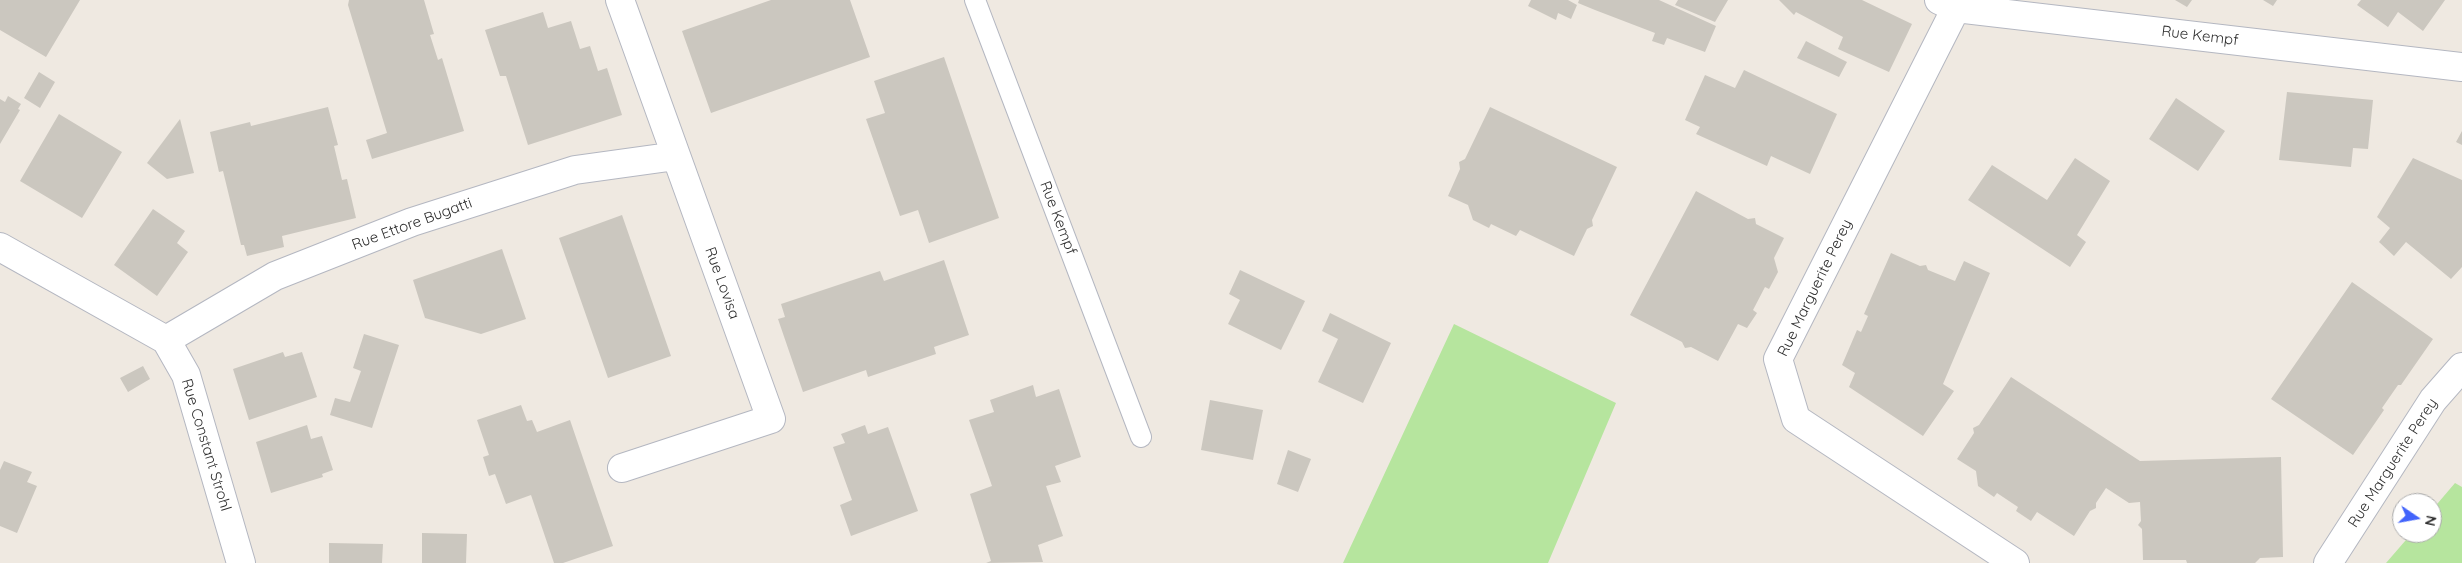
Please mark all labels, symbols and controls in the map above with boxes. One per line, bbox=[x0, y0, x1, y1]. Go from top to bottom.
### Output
street label: Rue Kempf bbox=[2160, 22, 2240, 50]
street label: Rue Kempf bbox=[1036, 179, 1080, 257]
street label: Rue Ettore Bugatti bbox=[349, 194, 475, 254]
street label: Rue Marguerite Perey bbox=[1774, 216, 1856, 360]
street label: Rue Lovisa bbox=[701, 245, 743, 321]
street label: Rue Constant Strohl bbox=[177, 377, 235, 513]
street label: Rue Marguerite Perey bbox=[2344, 395, 2442, 531]
north arrow bbox=[2392, 493, 2442, 543]
text: N bbox=[2421, 514, 2441, 528]

